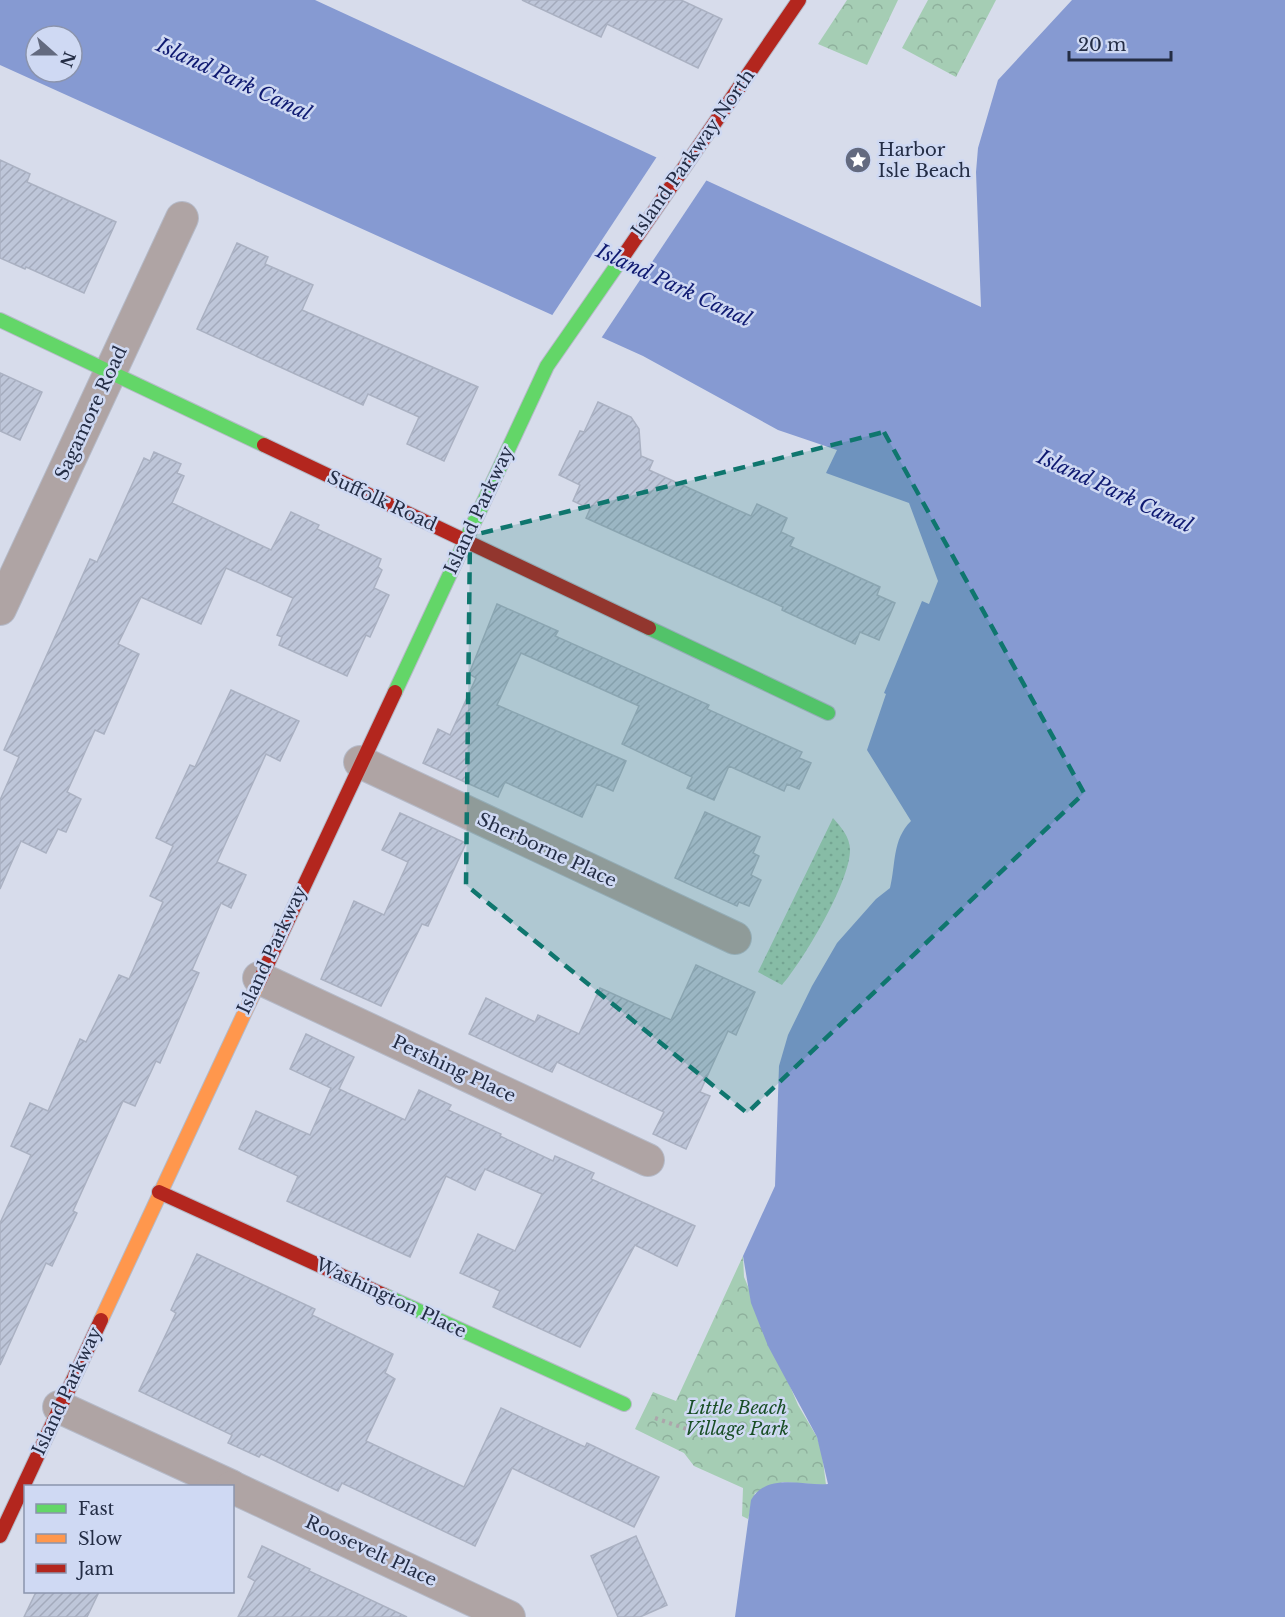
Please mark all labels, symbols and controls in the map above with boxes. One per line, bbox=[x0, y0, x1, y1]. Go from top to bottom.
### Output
north arrow bbox=[24, 24, 84, 84]
scale bar bbox=[1069, 24, 1171, 62]
water label: Island Park Canal bbox=[152, 32, 316, 126]
text: 20 m bbox=[1078, 34, 1126, 56]
text: N bbox=[56, 49, 80, 70]
street label: Island Parkway North bbox=[627, 65, 759, 241]
place label: Harbor Isle Beach bbox=[878, 139, 971, 182]
place icon: Harbor Isle Beach bbox=[843, 145, 873, 175]
water label: Island Park Canal bbox=[592, 238, 756, 332]
street label: Sagamore Road bbox=[50, 343, 132, 483]
street label: Island Parkway bbox=[440, 442, 519, 578]
water label: Island Park Canal bbox=[1033, 444, 1197, 538]
street label: Suffolk Road bbox=[324, 466, 440, 536]
street label: Sherborne Place bbox=[474, 808, 620, 892]
street label: Island Parkway bbox=[233, 882, 312, 1018]
street label: Pershing Place bbox=[389, 1031, 519, 1107]
street label: Washington Place bbox=[311, 1253, 470, 1343]
street label: Island Parkway bbox=[28, 1323, 107, 1459]
park label: Little Beach Village Park bbox=[685, 1397, 789, 1440]
legend bbox=[24, 1485, 234, 1593]
text: Fast bbox=[78, 1498, 115, 1520]
street label: Roosevelt Place bbox=[302, 1511, 440, 1591]
text: Slow bbox=[78, 1528, 123, 1550]
text: Jam bbox=[76, 1558, 114, 1580]

